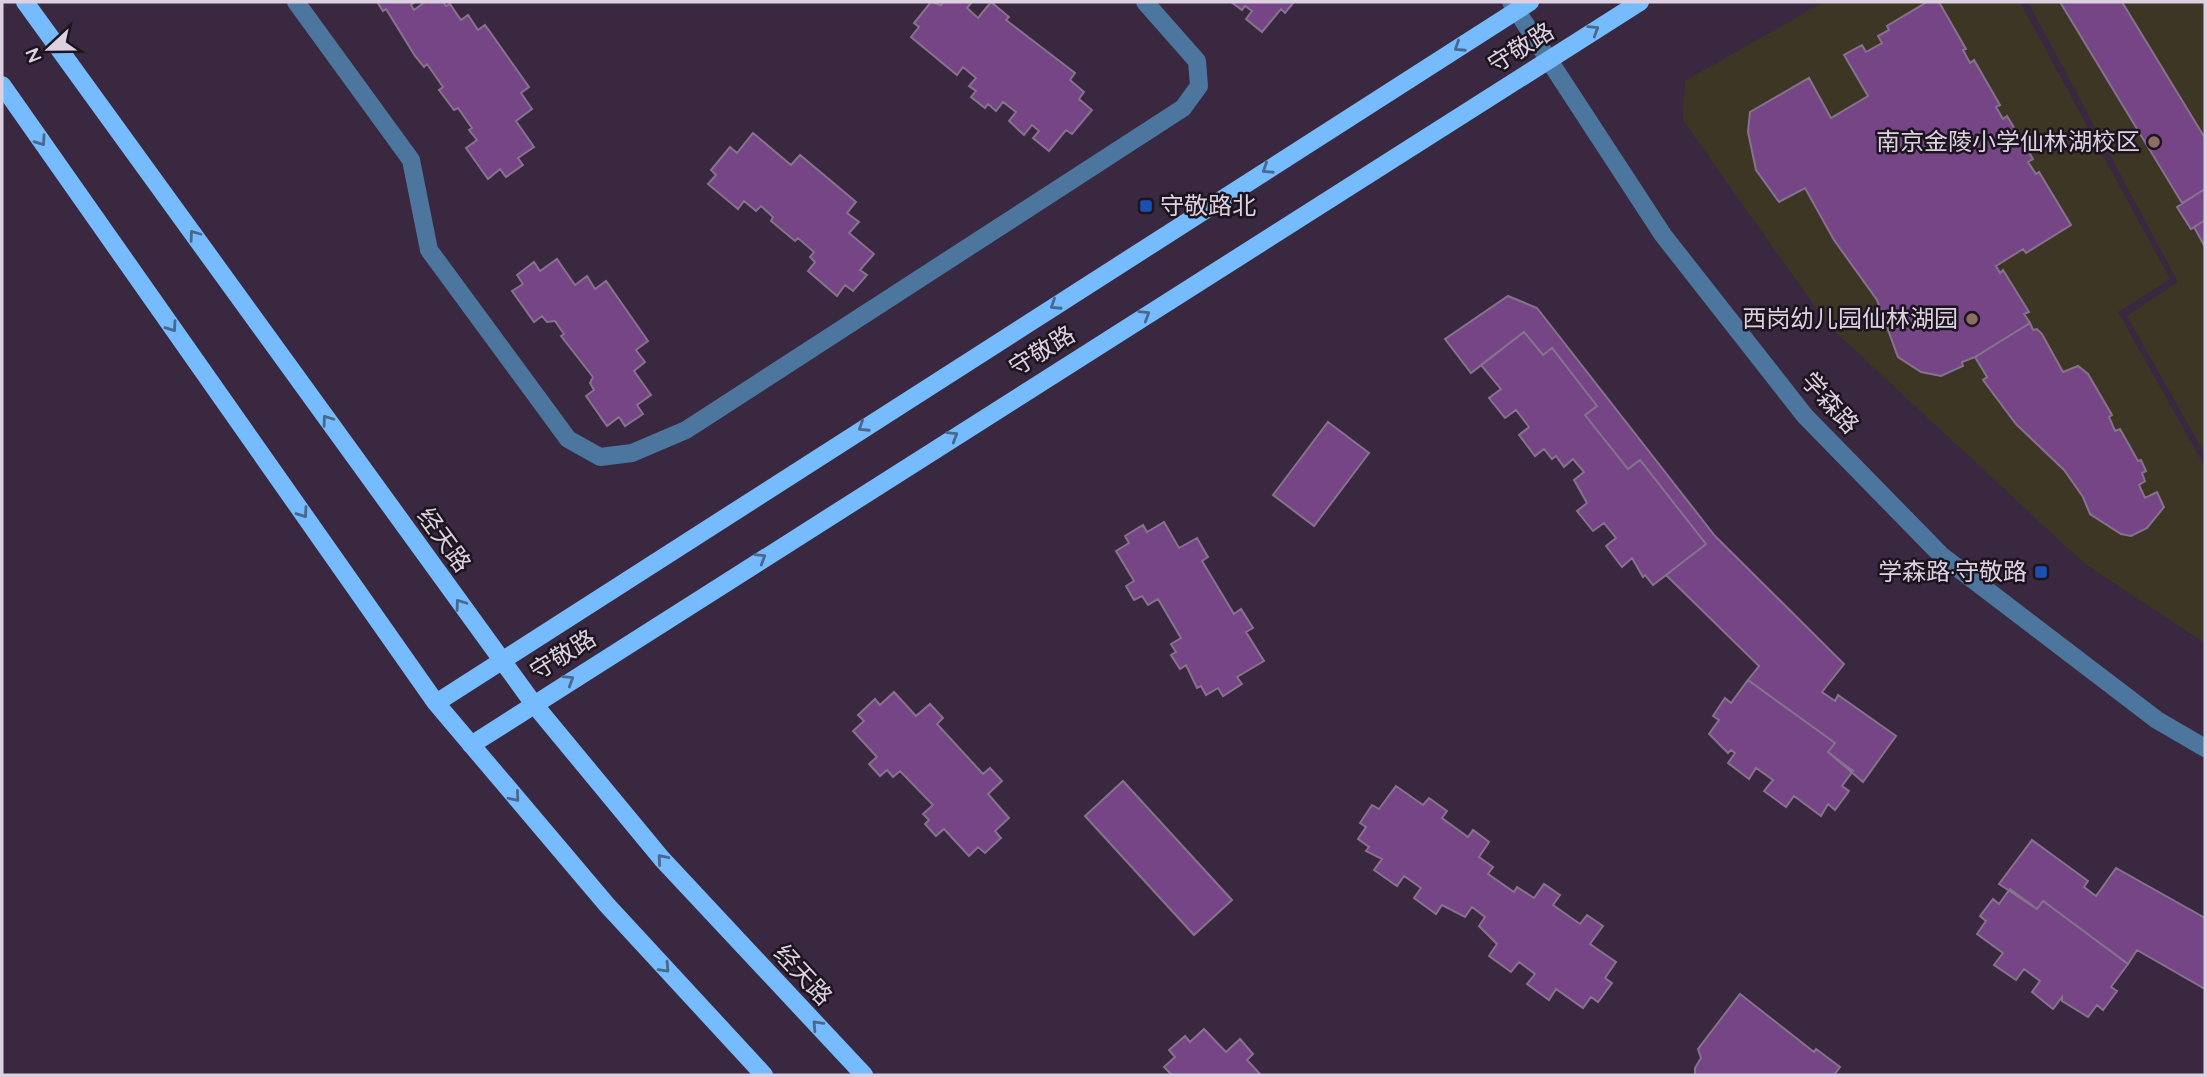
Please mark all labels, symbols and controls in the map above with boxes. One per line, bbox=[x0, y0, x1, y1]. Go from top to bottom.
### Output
north arrow bbox=[14, 14, 84, 84]
street label: 守敬路 bbox=[1482, 15, 1559, 79]
one-way arrow bbox=[1587, 26, 1600, 39]
one-way arrow bbox=[1454, 38, 1467, 51]
text: N bbox=[19, 44, 47, 66]
place label: 南京金陵小学仙林湖校区 bbox=[1876, 126, 2140, 156]
one-way arrow bbox=[33, 133, 45, 146]
marker: 南京金陵小学仙林湖校区 bbox=[2146, 134, 2162, 150]
one-way arrow bbox=[1262, 161, 1275, 174]
place label: 守敬路北 bbox=[1160, 190, 1256, 220]
marker: 守敬路北 bbox=[1138, 198, 1154, 214]
one-way arrow bbox=[190, 230, 202, 243]
one-way arrow bbox=[1050, 296, 1063, 309]
place label: 西岗幼儿园仙林湖园 bbox=[1742, 303, 1958, 333]
one-way arrow bbox=[1138, 310, 1151, 323]
marker: 西岗幼儿园仙林湖园 bbox=[1964, 311, 1980, 327]
street label: 守敬路 bbox=[1003, 318, 1080, 382]
one-way arrow bbox=[164, 319, 176, 332]
street label: 学森路 bbox=[1796, 366, 1866, 439]
one-way arrow bbox=[323, 415, 335, 428]
one-way arrow bbox=[858, 419, 871, 432]
one-way arrow bbox=[946, 432, 959, 445]
street label: 经天路 bbox=[412, 501, 478, 577]
one-way arrow bbox=[295, 505, 307, 518]
one-way arrow bbox=[753, 554, 766, 567]
place label: 学森路·守敬路 bbox=[1878, 556, 2027, 586]
marker: 学森路·守敬路 bbox=[2033, 564, 2049, 580]
one-way arrow bbox=[456, 599, 468, 612]
street label: 守敬路 bbox=[524, 622, 601, 686]
one-way arrow bbox=[561, 676, 574, 689]
one-way arrow bbox=[507, 789, 519, 802]
one-way arrow bbox=[658, 854, 670, 867]
street label: 经天路 bbox=[768, 938, 839, 1011]
one-way arrow bbox=[657, 960, 669, 973]
one-way arrow bbox=[813, 1020, 825, 1033]

